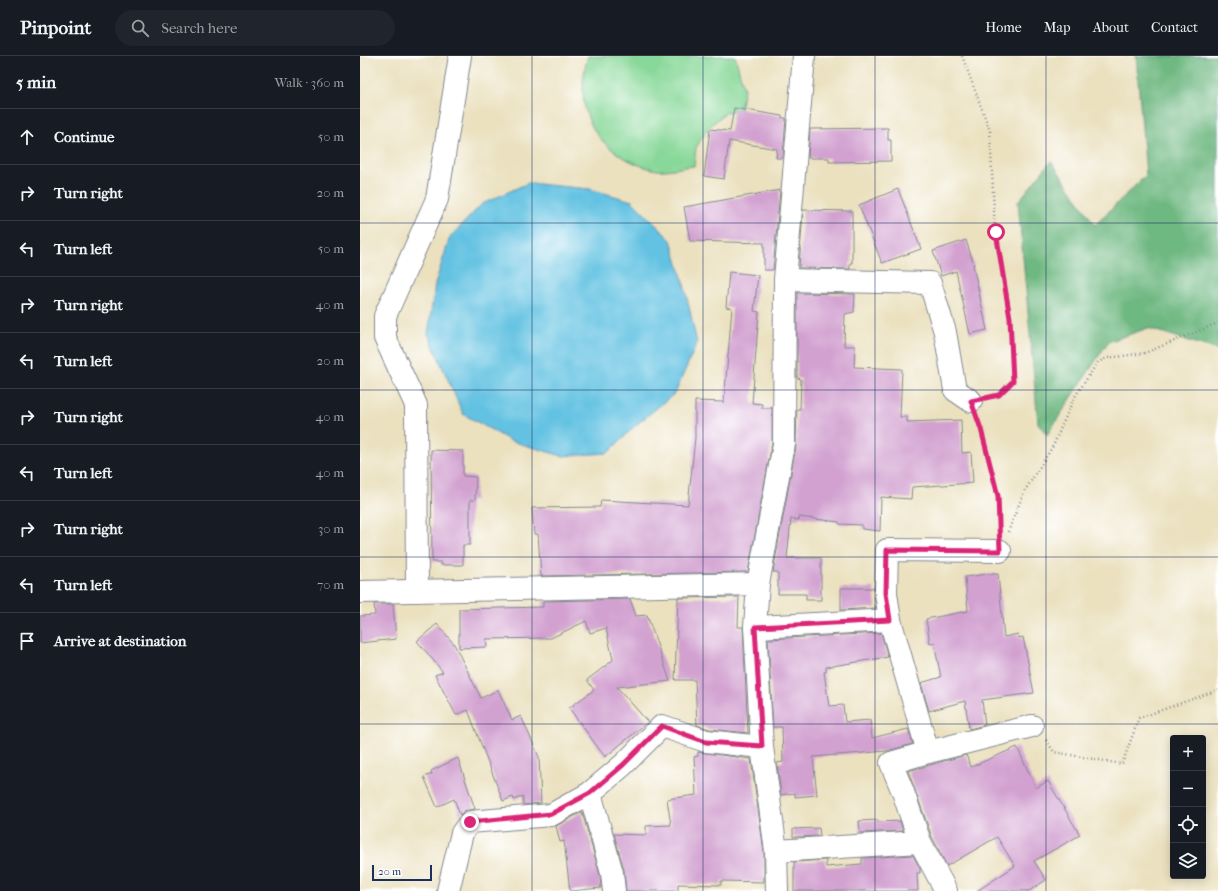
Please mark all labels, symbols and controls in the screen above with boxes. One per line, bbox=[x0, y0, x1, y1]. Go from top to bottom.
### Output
search box bbox=[115, 10, 395, 46]
text: Pinpoint bbox=[20, 17, 91, 39]
icon: search bbox=[129, 17, 151, 39]
text: Search here bbox=[161, 19, 237, 37]
text: Home bbox=[985, 19, 1022, 36]
text: Map bbox=[1044, 19, 1071, 36]
text: About bbox=[1093, 19, 1129, 36]
text: Contact bbox=[1151, 19, 1198, 36]
text: 5 min bbox=[16, 72, 56, 92]
text: Walk · 360 m bbox=[274, 75, 344, 90]
icon: ahead bbox=[16, 126, 38, 148]
text: Continue bbox=[54, 128, 114, 146]
text: 50 m bbox=[318, 129, 344, 144]
icon: right bbox=[16, 182, 38, 204]
text: Turn right bbox=[54, 184, 123, 202]
text: 20 m bbox=[317, 185, 344, 200]
route start bbox=[987, 223, 1005, 241]
icon: left bbox=[16, 238, 38, 260]
text: Turn left bbox=[54, 240, 112, 258]
text: 50 m bbox=[318, 241, 344, 256]
icon: right bbox=[16, 294, 38, 316]
text: Turn right bbox=[54, 296, 123, 314]
text: 40 m bbox=[316, 297, 344, 312]
icon: left bbox=[16, 350, 38, 372]
text: Turn left bbox=[54, 352, 112, 370]
text: 20 m bbox=[317, 353, 344, 368]
icon: right bbox=[16, 406, 38, 428]
text: Turn right bbox=[54, 408, 123, 426]
text: 40 m bbox=[316, 409, 344, 424]
icon: left bbox=[16, 462, 38, 484]
text: Turn left bbox=[54, 464, 112, 482]
text: 40 m bbox=[316, 465, 344, 480]
icon: right bbox=[16, 518, 38, 540]
text: Turn right bbox=[54, 520, 123, 538]
text: 30 m bbox=[318, 521, 344, 536]
icon: left bbox=[16, 574, 38, 596]
text: Turn left bbox=[54, 576, 112, 594]
text: 70 m bbox=[317, 577, 344, 592]
icon: arrive bbox=[16, 630, 38, 652]
text: Arrive at destination bbox=[54, 632, 186, 650]
map controls bbox=[1170, 735, 1206, 879]
button: + bbox=[1170, 735, 1206, 771]
button: − bbox=[1170, 771, 1206, 807]
button: locate bbox=[1170, 807, 1206, 843]
route end bbox=[461, 813, 479, 831]
button: layers bbox=[1170, 843, 1206, 879]
scale bar bbox=[372, 863, 432, 882]
text: 20 m bbox=[378, 865, 401, 878]

